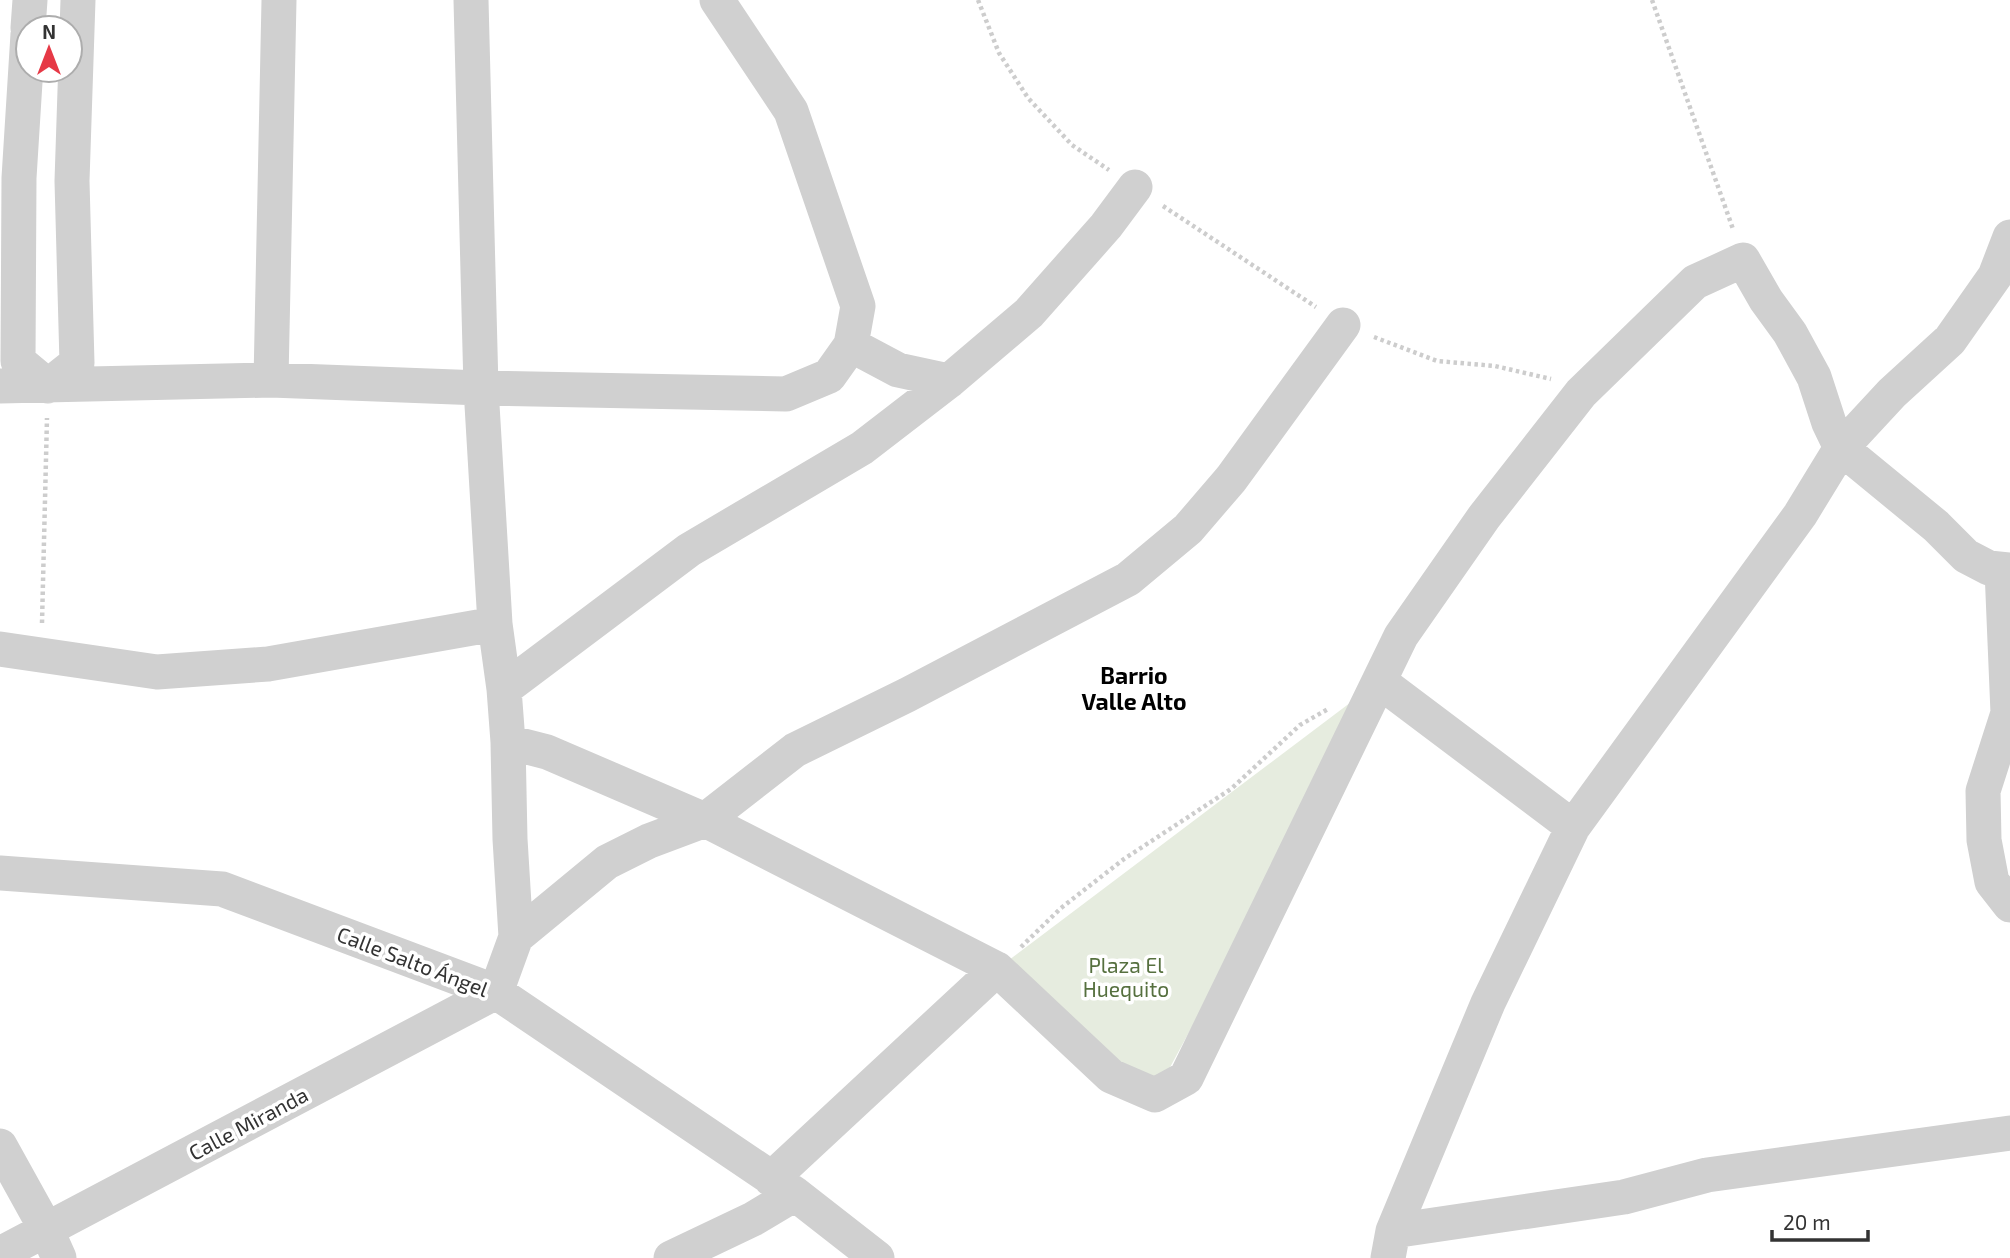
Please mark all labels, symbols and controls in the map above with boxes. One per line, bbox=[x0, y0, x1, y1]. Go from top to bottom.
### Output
north arrow bbox=[14, 14, 84, 84]
text: N bbox=[42, 20, 56, 43]
district label: Barrio Valle Alto bbox=[1082, 661, 1186, 715]
street label: Calle Salto Ángel bbox=[334, 921, 493, 1002]
park label: Plaza El Huequito bbox=[1083, 952, 1169, 1001]
street label: Calle Miranda bbox=[184, 1081, 312, 1165]
scale bar bbox=[1772, 1198, 1868, 1242]
text: 20 m bbox=[1783, 1209, 1831, 1234]

